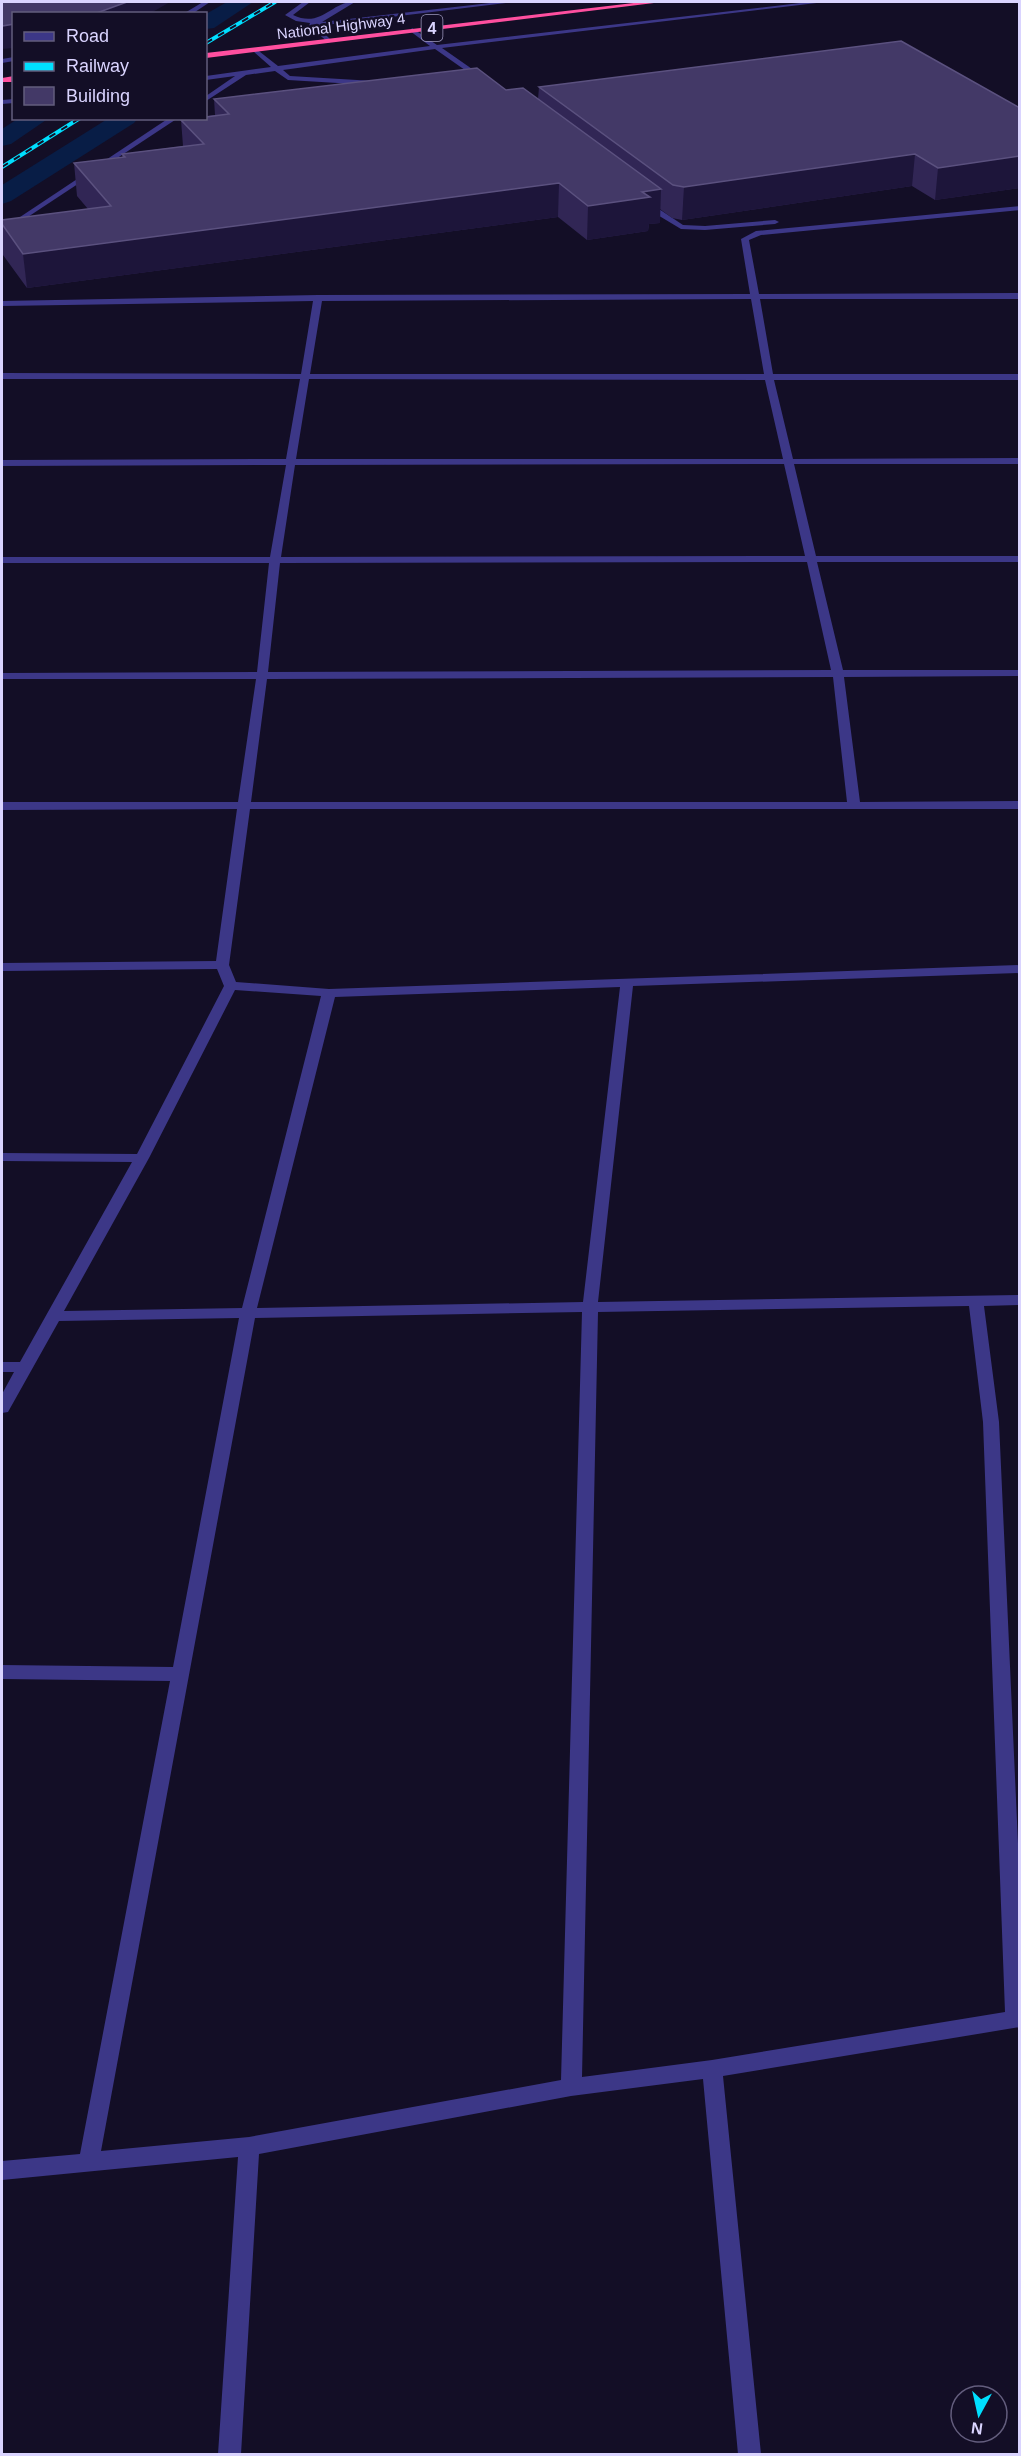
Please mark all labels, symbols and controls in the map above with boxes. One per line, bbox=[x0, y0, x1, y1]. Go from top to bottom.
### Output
street label: National Highway 4 bbox=[276, 10, 406, 42]
legend bbox=[12, 12, 207, 120]
road number: 4 bbox=[422, 15, 442, 41]
text: Road bbox=[66, 26, 109, 46]
text: Railway bbox=[66, 56, 129, 76]
text: Building bbox=[66, 86, 130, 106]
north arrow bbox=[949, 2384, 1009, 2444]
text: N bbox=[970, 2419, 984, 2438]

